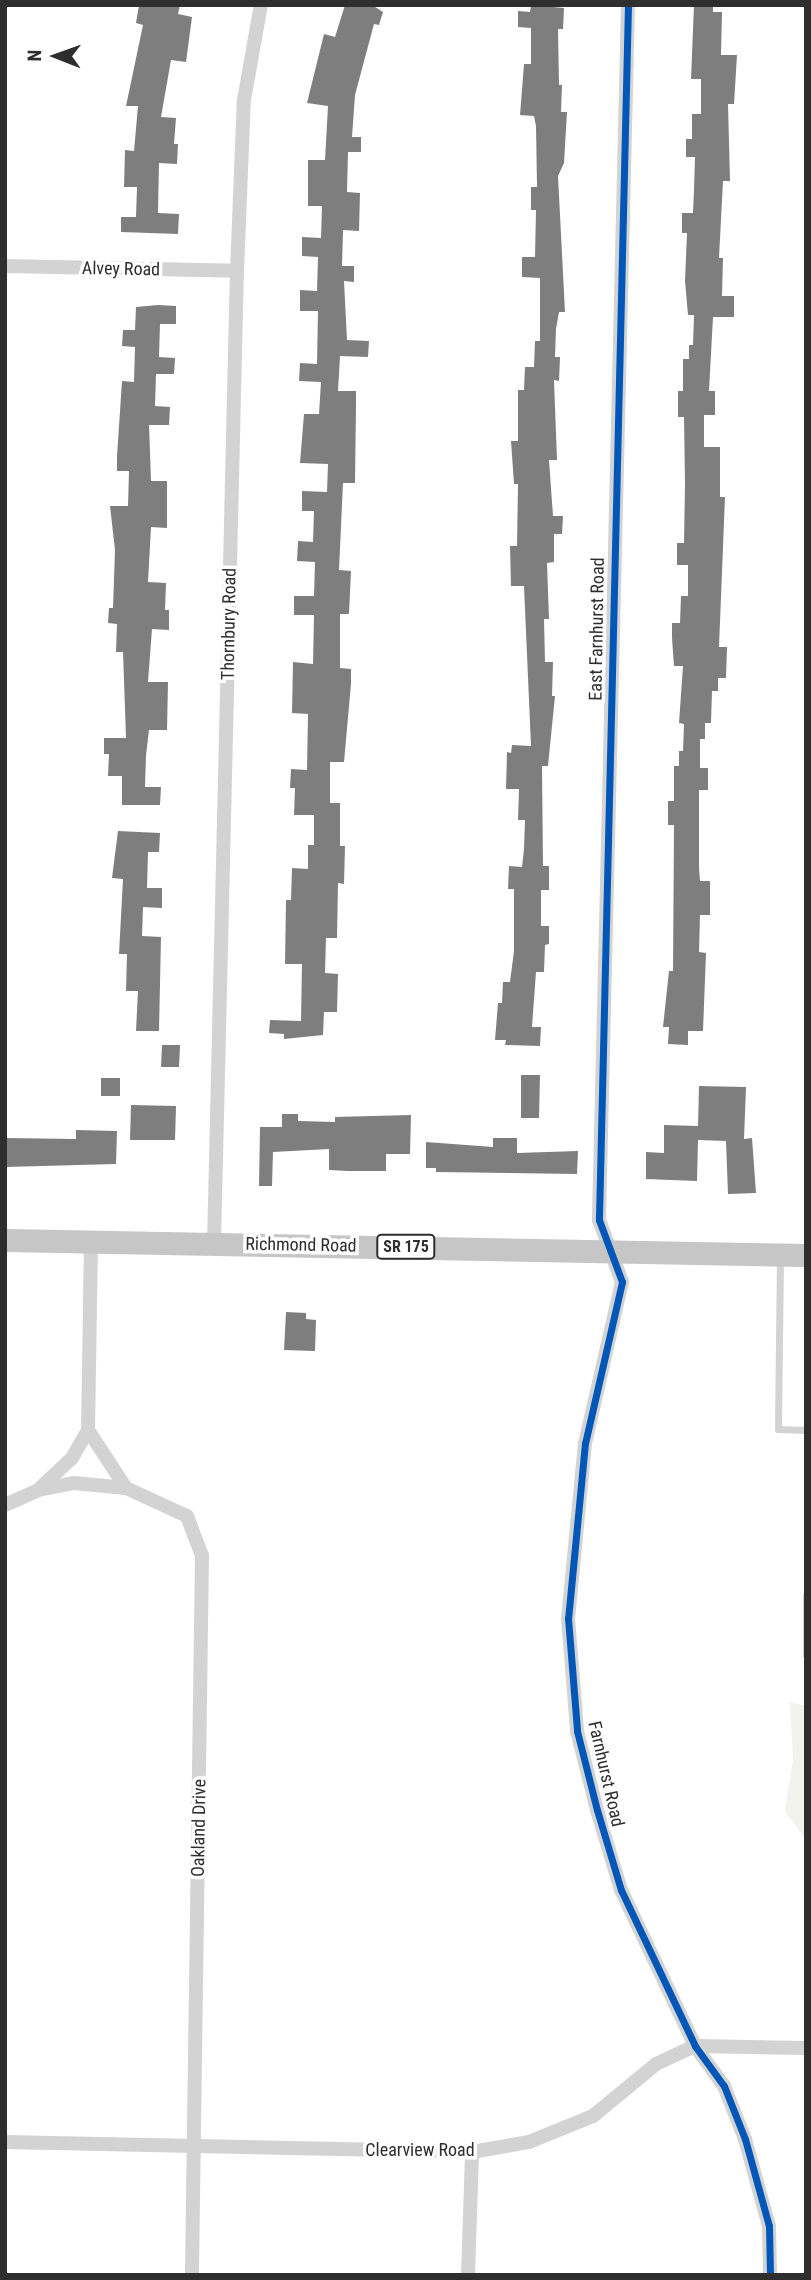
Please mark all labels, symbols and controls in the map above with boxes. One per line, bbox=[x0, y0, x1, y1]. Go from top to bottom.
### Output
north arrow bbox=[21, 21, 91, 91]
text: N bbox=[23, 50, 46, 62]
street label: Alvey Road bbox=[82, 258, 160, 280]
street label: East Farnhurst Road bbox=[585, 557, 609, 701]
street label: Thornbury Road bbox=[217, 568, 241, 680]
street label: Richmond Road bbox=[245, 1233, 357, 1257]
road number: SR 175 bbox=[376, 1234, 436, 1260]
street label: Farnhurst Road bbox=[583, 1719, 629, 1829]
street label: Oakland Drive bbox=[187, 1779, 211, 1877]
street label: Clearview Road bbox=[365, 2139, 475, 2161]

